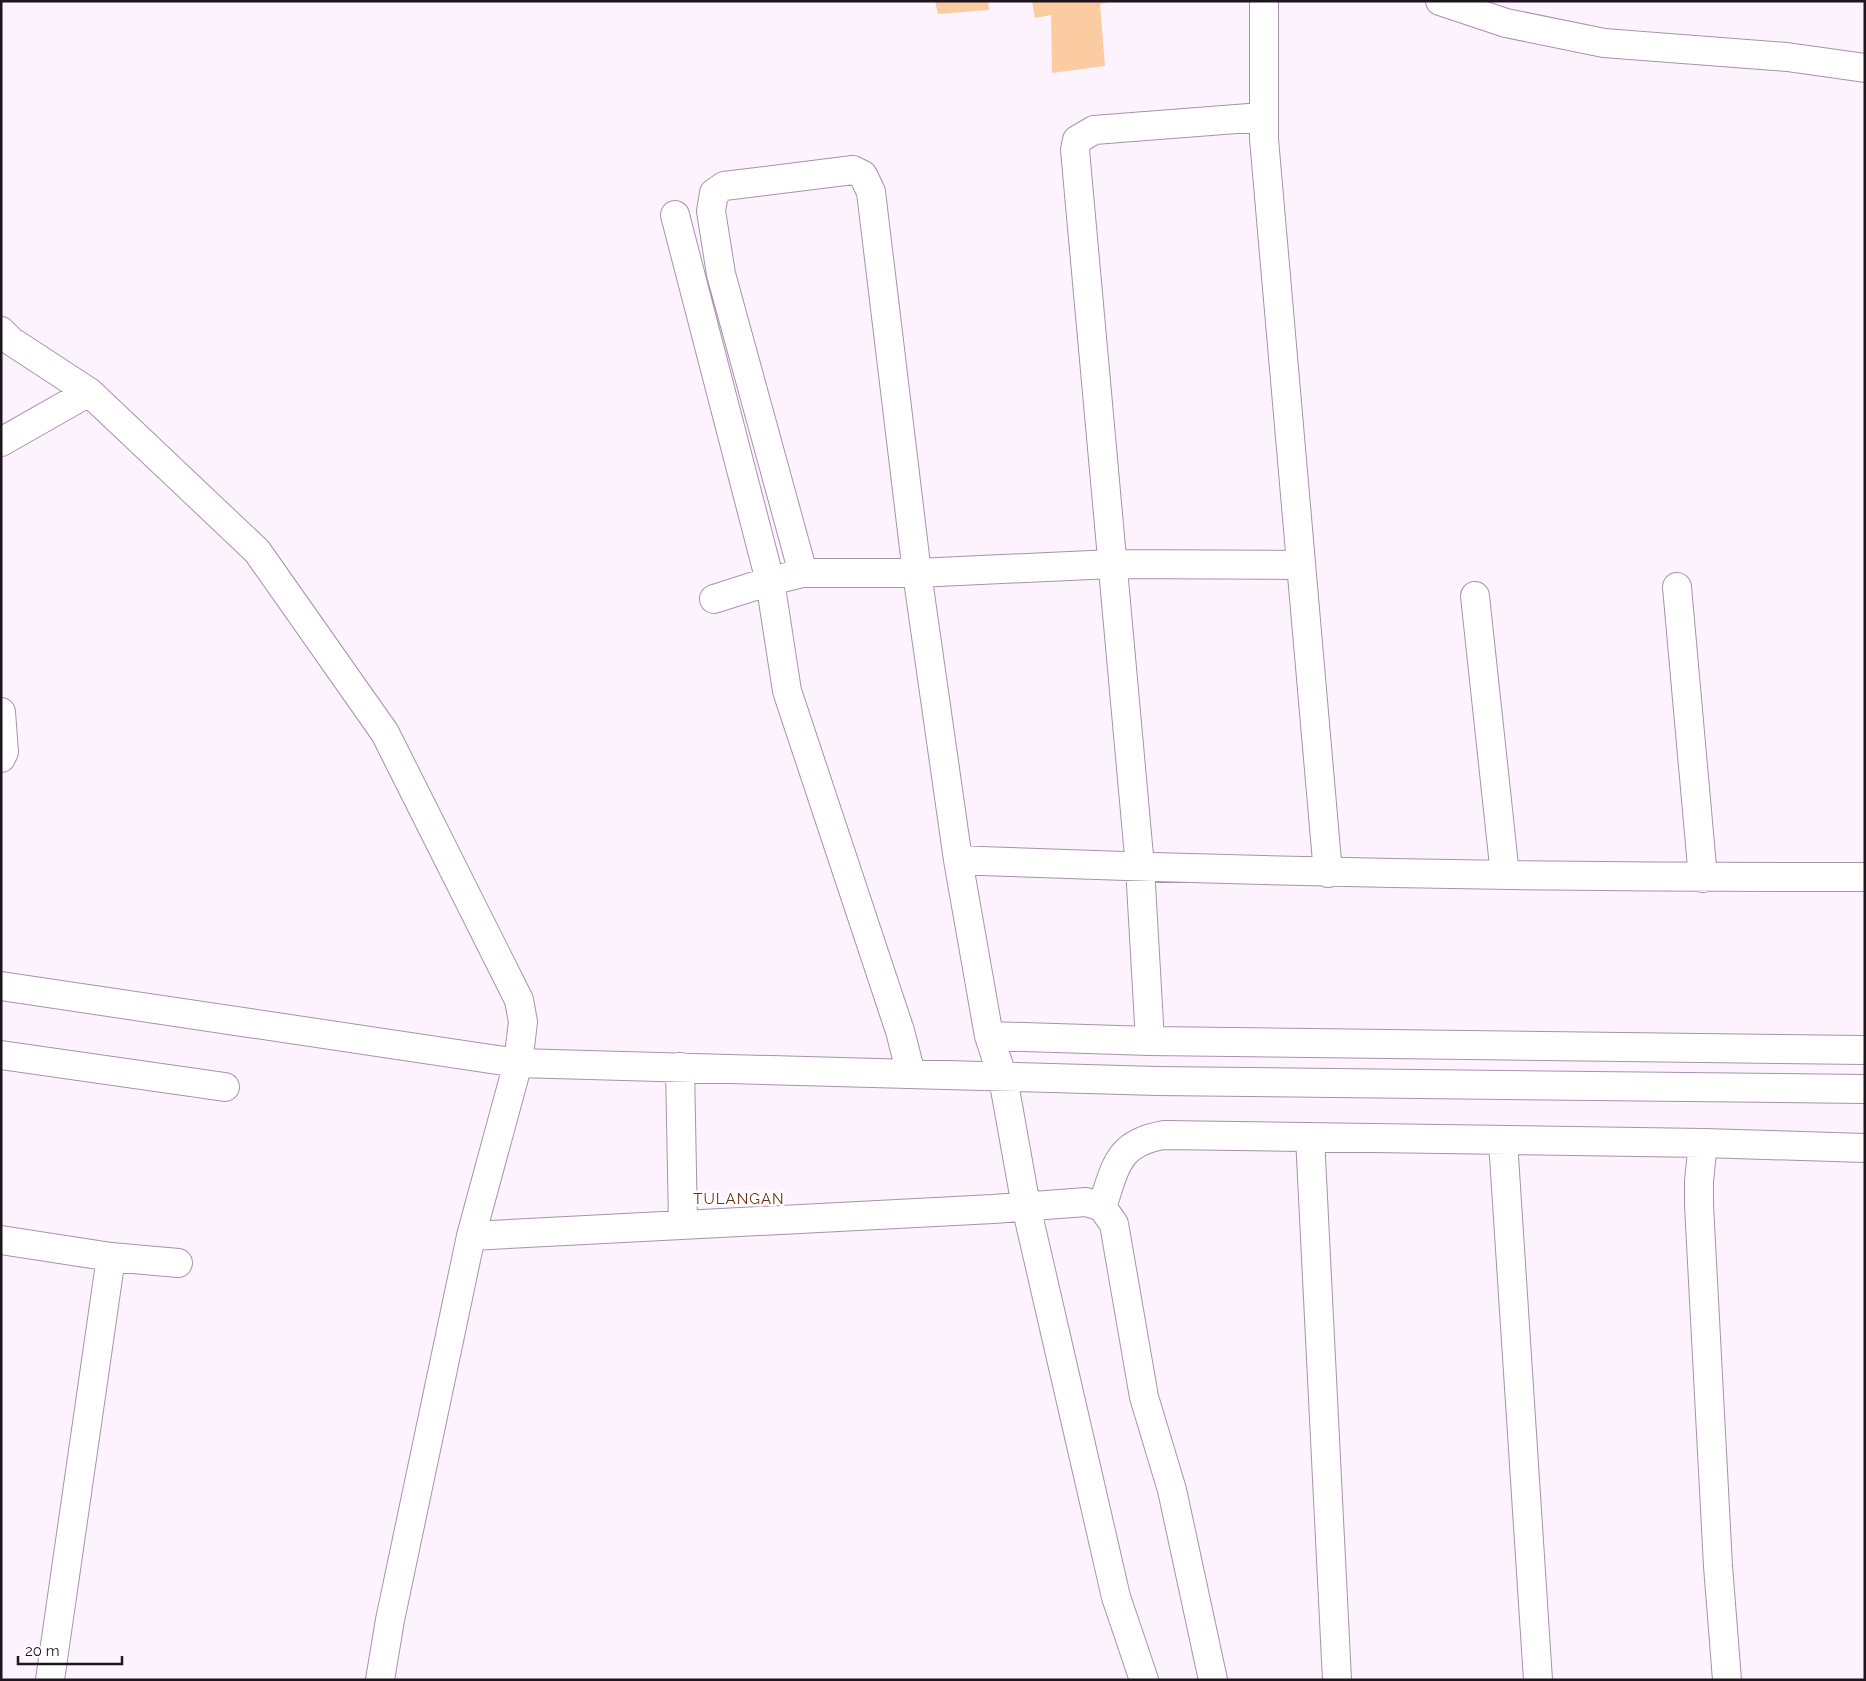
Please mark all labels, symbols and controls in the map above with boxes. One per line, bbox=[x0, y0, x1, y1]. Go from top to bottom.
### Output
district label: TULANGAN bbox=[693, 1190, 785, 1208]
scale bar bbox=[18, 1634, 121, 1666]
text: 20 m bbox=[25, 1642, 60, 1660]

